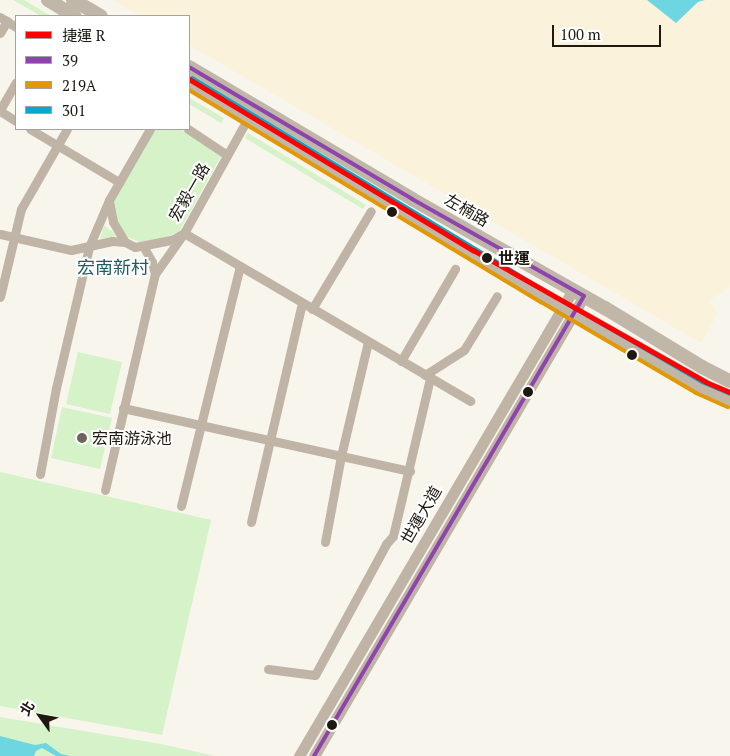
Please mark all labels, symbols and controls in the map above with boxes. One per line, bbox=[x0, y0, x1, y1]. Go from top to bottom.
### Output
legend bbox=[15, 15, 190, 130]
scale bar bbox=[555, 15, 664, 47]
text: 100 m bbox=[560, 24, 601, 44]
text: 捷運 R bbox=[62, 25, 105, 45]
text: 39 bbox=[62, 50, 78, 70]
text: 219A bbox=[62, 75, 96, 95]
text: 301 bbox=[62, 100, 86, 120]
street label: 宏毅一路 bbox=[165, 159, 213, 225]
street label: 左楠路 bbox=[441, 190, 493, 230]
unlabelled marker bbox=[387, 207, 397, 217]
place label: 世運 bbox=[498, 248, 530, 268]
marker: 世運 bbox=[480, 251, 494, 265]
district label: 宏南新村 bbox=[77, 256, 149, 278]
unlabelled marker bbox=[627, 350, 637, 360]
unlabelled marker bbox=[523, 387, 533, 397]
place label: 宏南游泳池 bbox=[92, 428, 172, 448]
marker: 宏南游泳池 bbox=[76, 432, 88, 444]
street label: 世運大道 bbox=[397, 482, 445, 548]
north arrow bbox=[15, 691, 65, 741]
text: 北 bbox=[15, 697, 39, 719]
unlabelled marker bbox=[327, 720, 337, 730]

